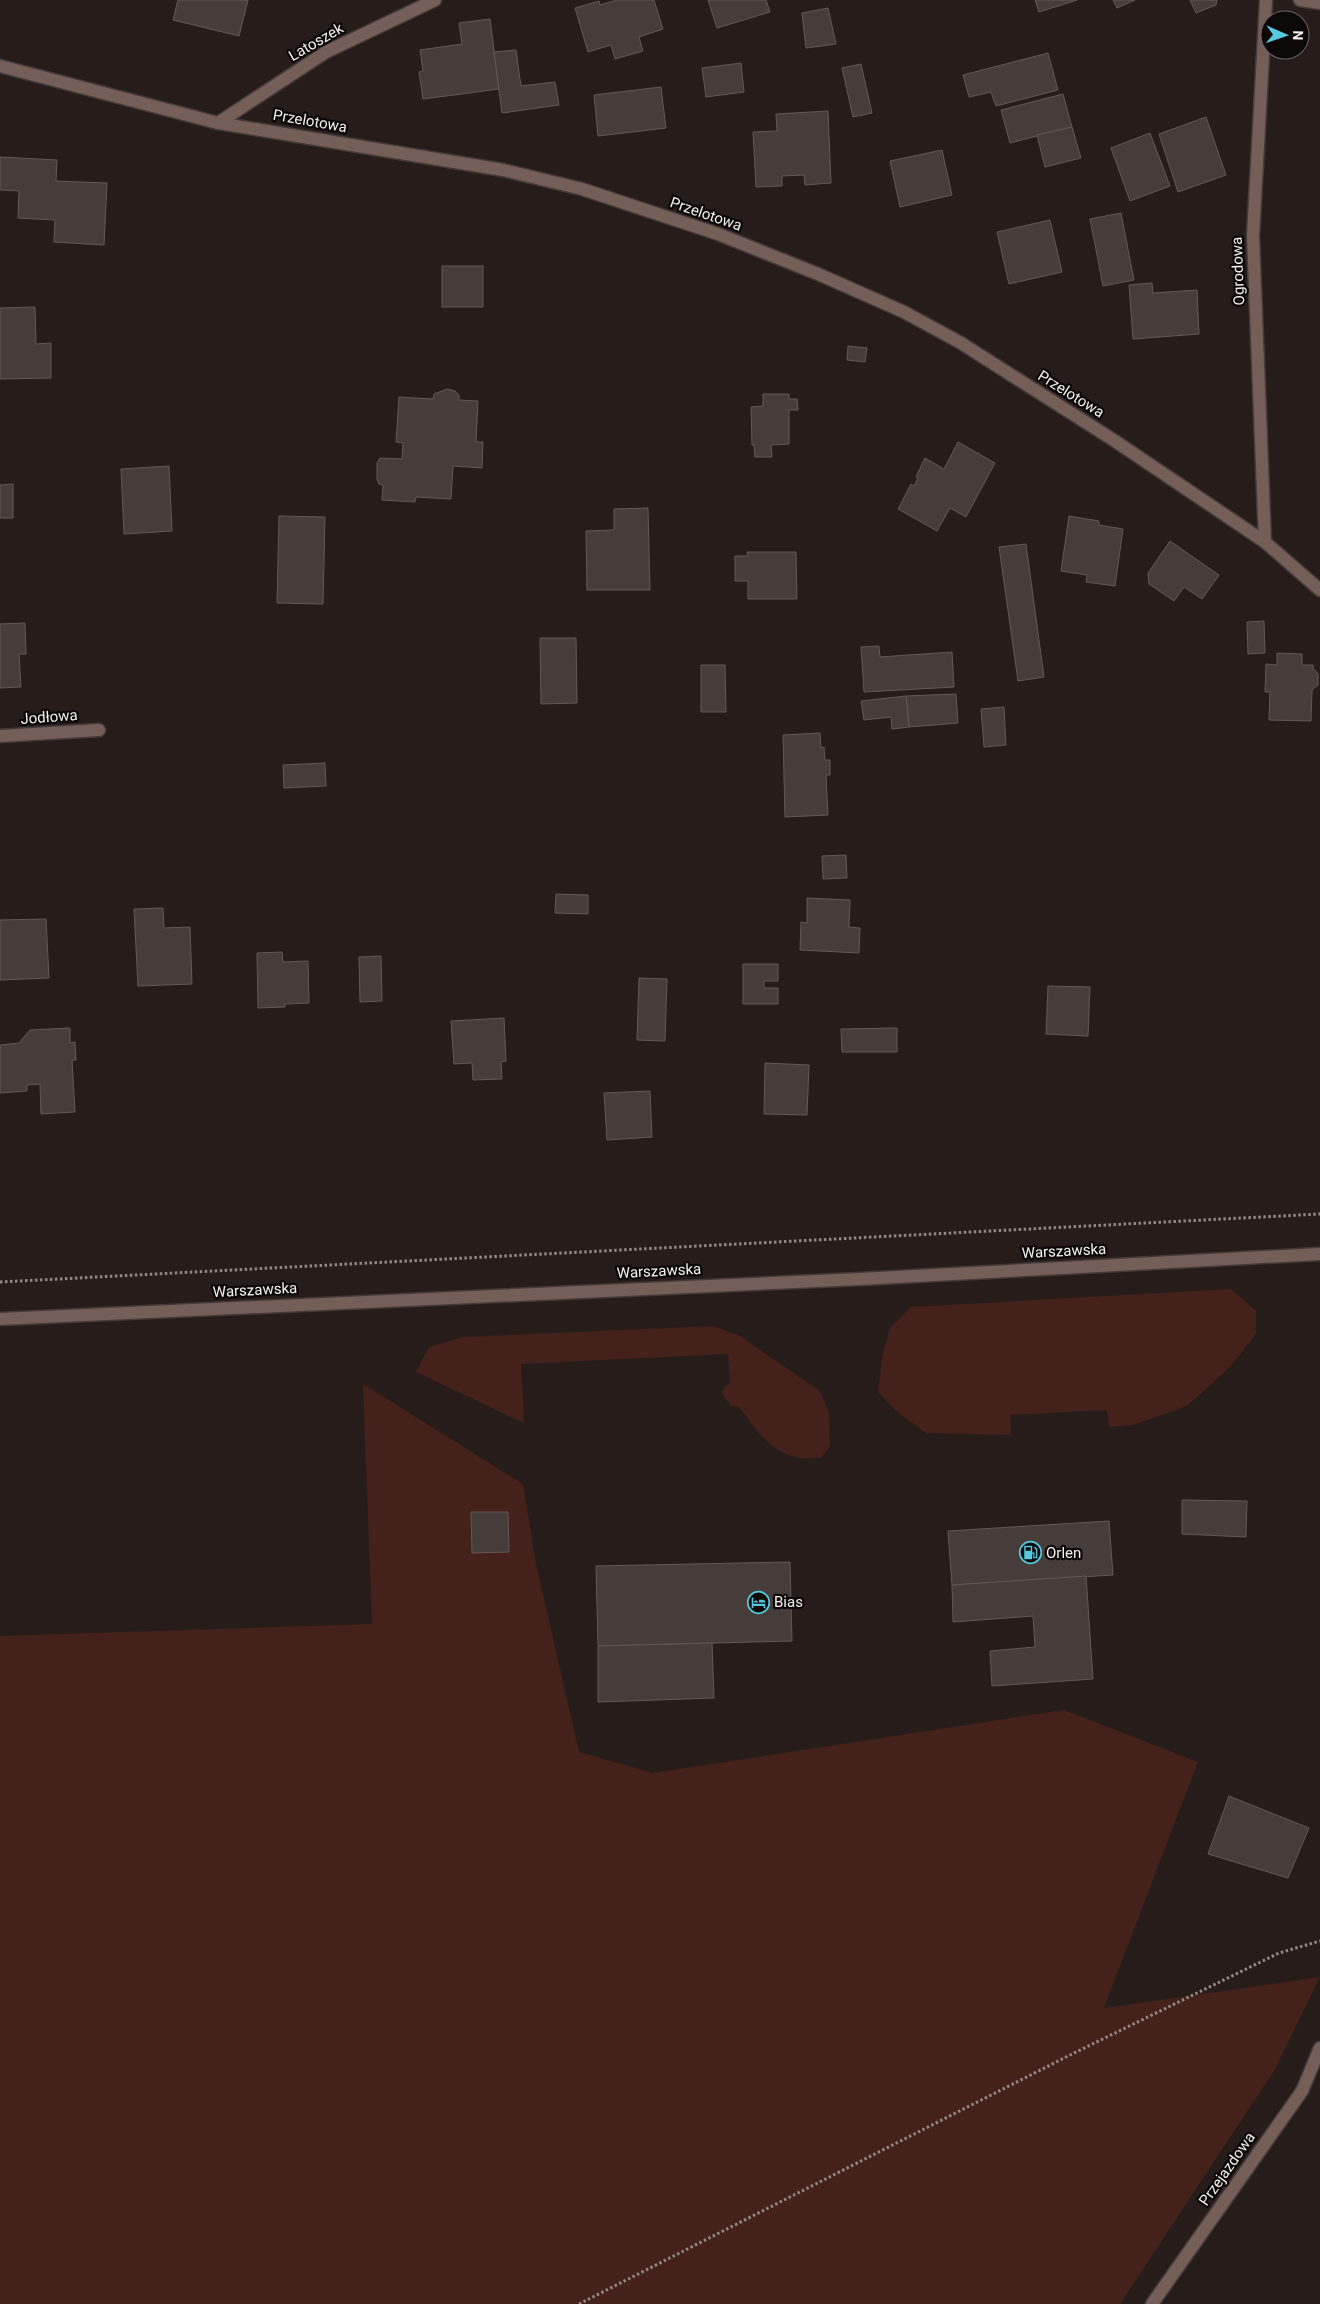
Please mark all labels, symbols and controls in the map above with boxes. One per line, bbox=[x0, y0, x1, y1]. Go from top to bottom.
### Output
north arrow bbox=[1260, 10, 1310, 60]
street label: Latoszek bbox=[285, 19, 347, 65]
text: N bbox=[1290, 30, 1306, 41]
street label: Przelotowa bbox=[272, 106, 348, 136]
street label: Przelotowa bbox=[668, 193, 744, 235]
street label: Ogrodowa bbox=[1228, 236, 1248, 306]
street label: Przelotowa bbox=[1035, 367, 1107, 421]
street label: Jodłowa bbox=[20, 706, 78, 728]
street label: Warszawska bbox=[1021, 1240, 1107, 1262]
street label: Warszawska bbox=[616, 1260, 702, 1282]
street label: Warszawska bbox=[212, 1279, 298, 1301]
fuel station icon: Orlen bbox=[1018, 1541, 1042, 1565]
place label: Orlen bbox=[1046, 1544, 1081, 1562]
hotel icon: Bias bbox=[746, 1590, 770, 1614]
place label: Bias bbox=[774, 1593, 803, 1611]
street label: Przejazdowa bbox=[1195, 2129, 1259, 2209]

